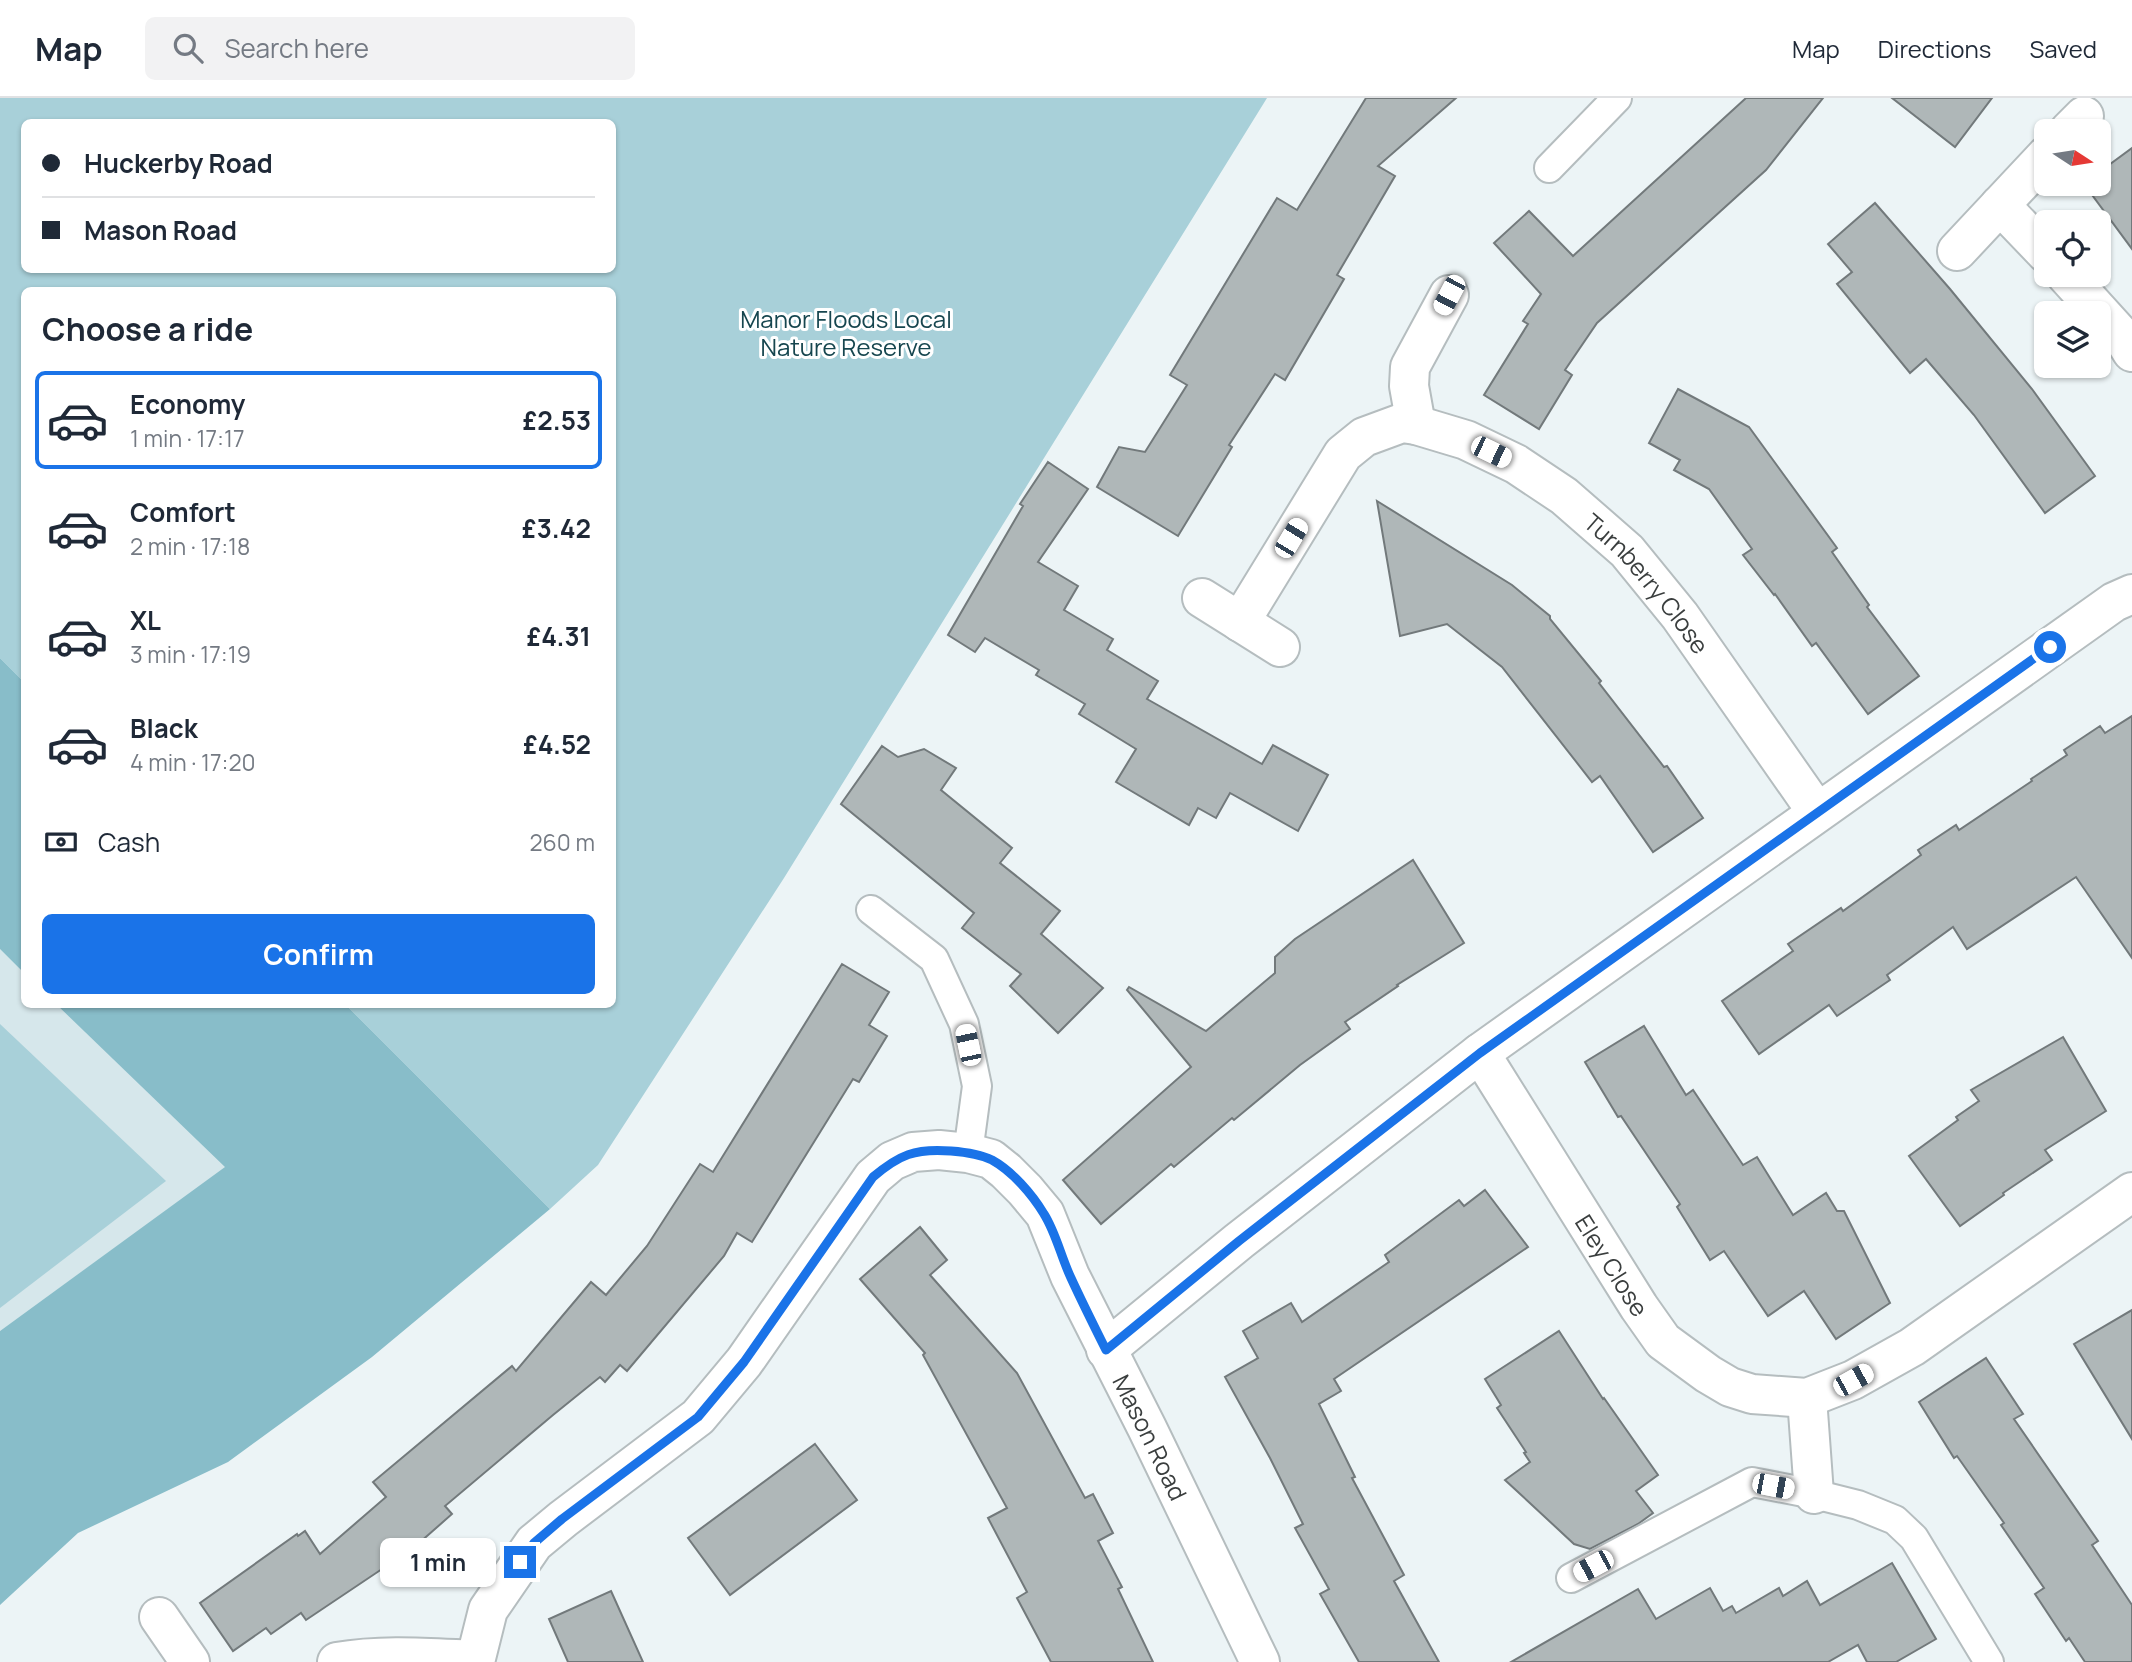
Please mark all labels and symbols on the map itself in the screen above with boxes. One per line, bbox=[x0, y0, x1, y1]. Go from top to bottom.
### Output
north arrow bbox=[2034, 119, 2110, 196]
car bbox=[1430, 272, 1469, 318]
park label: Manor Floods Local Nature Reserve bbox=[740, 302, 952, 363]
car bbox=[1468, 433, 1515, 471]
street label: Turnberry Close bbox=[1578, 505, 1717, 660]
car bbox=[1272, 515, 1311, 561]
route start bbox=[2034, 631, 2066, 663]
car bbox=[954, 1022, 983, 1068]
street label: Eley Close bbox=[1568, 1208, 1657, 1323]
car bbox=[1830, 1361, 1877, 1399]
street label: Mason Road bbox=[1106, 1368, 1196, 1505]
car bbox=[1751, 1472, 1796, 1500]
callout: 1 min bbox=[380, 1538, 496, 1586]
route end bbox=[504, 1546, 536, 1578]
car bbox=[1570, 1547, 1617, 1585]

